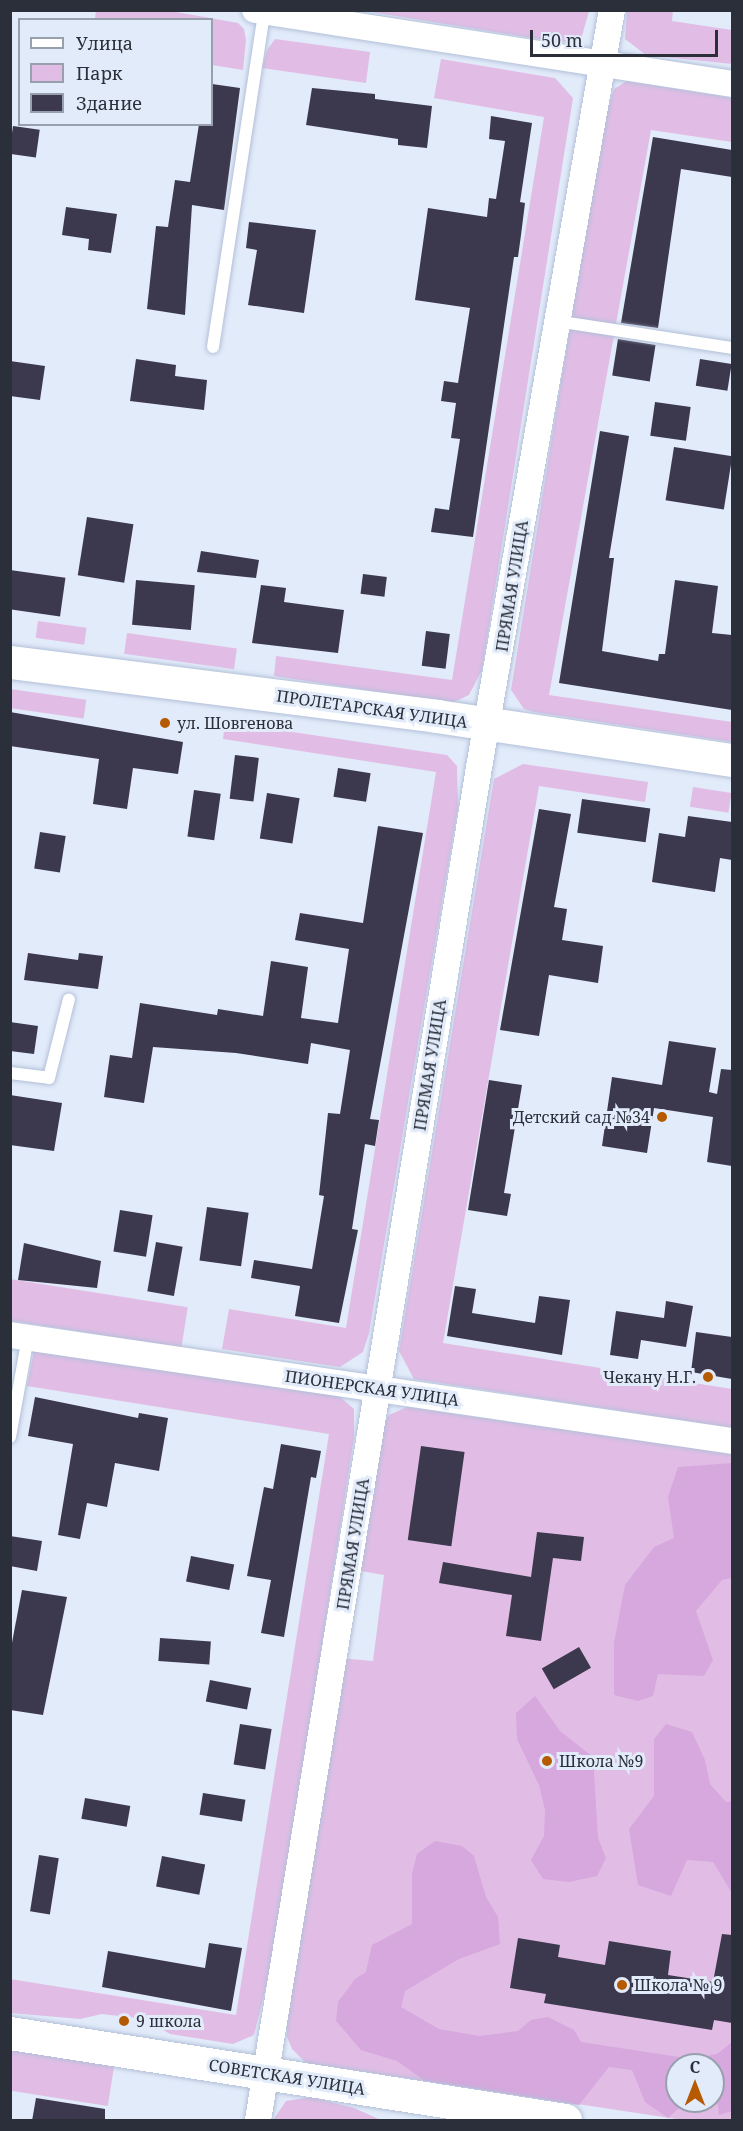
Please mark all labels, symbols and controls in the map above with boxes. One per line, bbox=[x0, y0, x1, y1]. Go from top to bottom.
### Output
legend bbox=[18, 18, 213, 126]
scale bar bbox=[533, 18, 720, 56]
text: 50 m bbox=[541, 28, 583, 52]
text: Улица bbox=[76, 31, 133, 55]
text: Парк bbox=[76, 61, 123, 85]
text: Здание bbox=[76, 91, 142, 115]
street label: ПРЯМАЯ УЛИЦА bbox=[492, 519, 532, 653]
street label: ПРОЛЕТАРСКАЯ УЛИЦА bbox=[275, 686, 469, 732]
place label: ул. Шовгенова bbox=[177, 713, 293, 733]
marker: ул. Шовгенова bbox=[158, 716, 172, 730]
street label: ПРЯМАЯ УЛИЦА bbox=[410, 998, 450, 1132]
place label: Детский сад №34 bbox=[513, 1107, 650, 1127]
marker: Детский сад №34 bbox=[655, 1110, 669, 1124]
street label: ПИОНЕРСКАЯ УЛИЦА bbox=[284, 1366, 460, 1410]
place label: Чекану Н.Г. bbox=[603, 1367, 696, 1387]
marker: Чекану Н.Г. bbox=[701, 1370, 715, 1384]
street label: ПРЯМАЯ УЛИЦА bbox=[333, 1477, 373, 1611]
place label: Школа №9 bbox=[559, 1751, 643, 1771]
marker: Школа №9 bbox=[540, 1754, 554, 1768]
place label: Школа № 9 bbox=[634, 1975, 722, 1995]
marker: Школа № 9 bbox=[615, 1978, 629, 1992]
place label: 9 школа bbox=[136, 2011, 202, 2031]
marker: 9 школа bbox=[117, 2014, 131, 2028]
north arrow bbox=[665, 2053, 725, 2113]
street label: СОВЕТСКАЯ УЛИЦА bbox=[207, 2055, 367, 2099]
text: С bbox=[690, 2056, 700, 2078]

